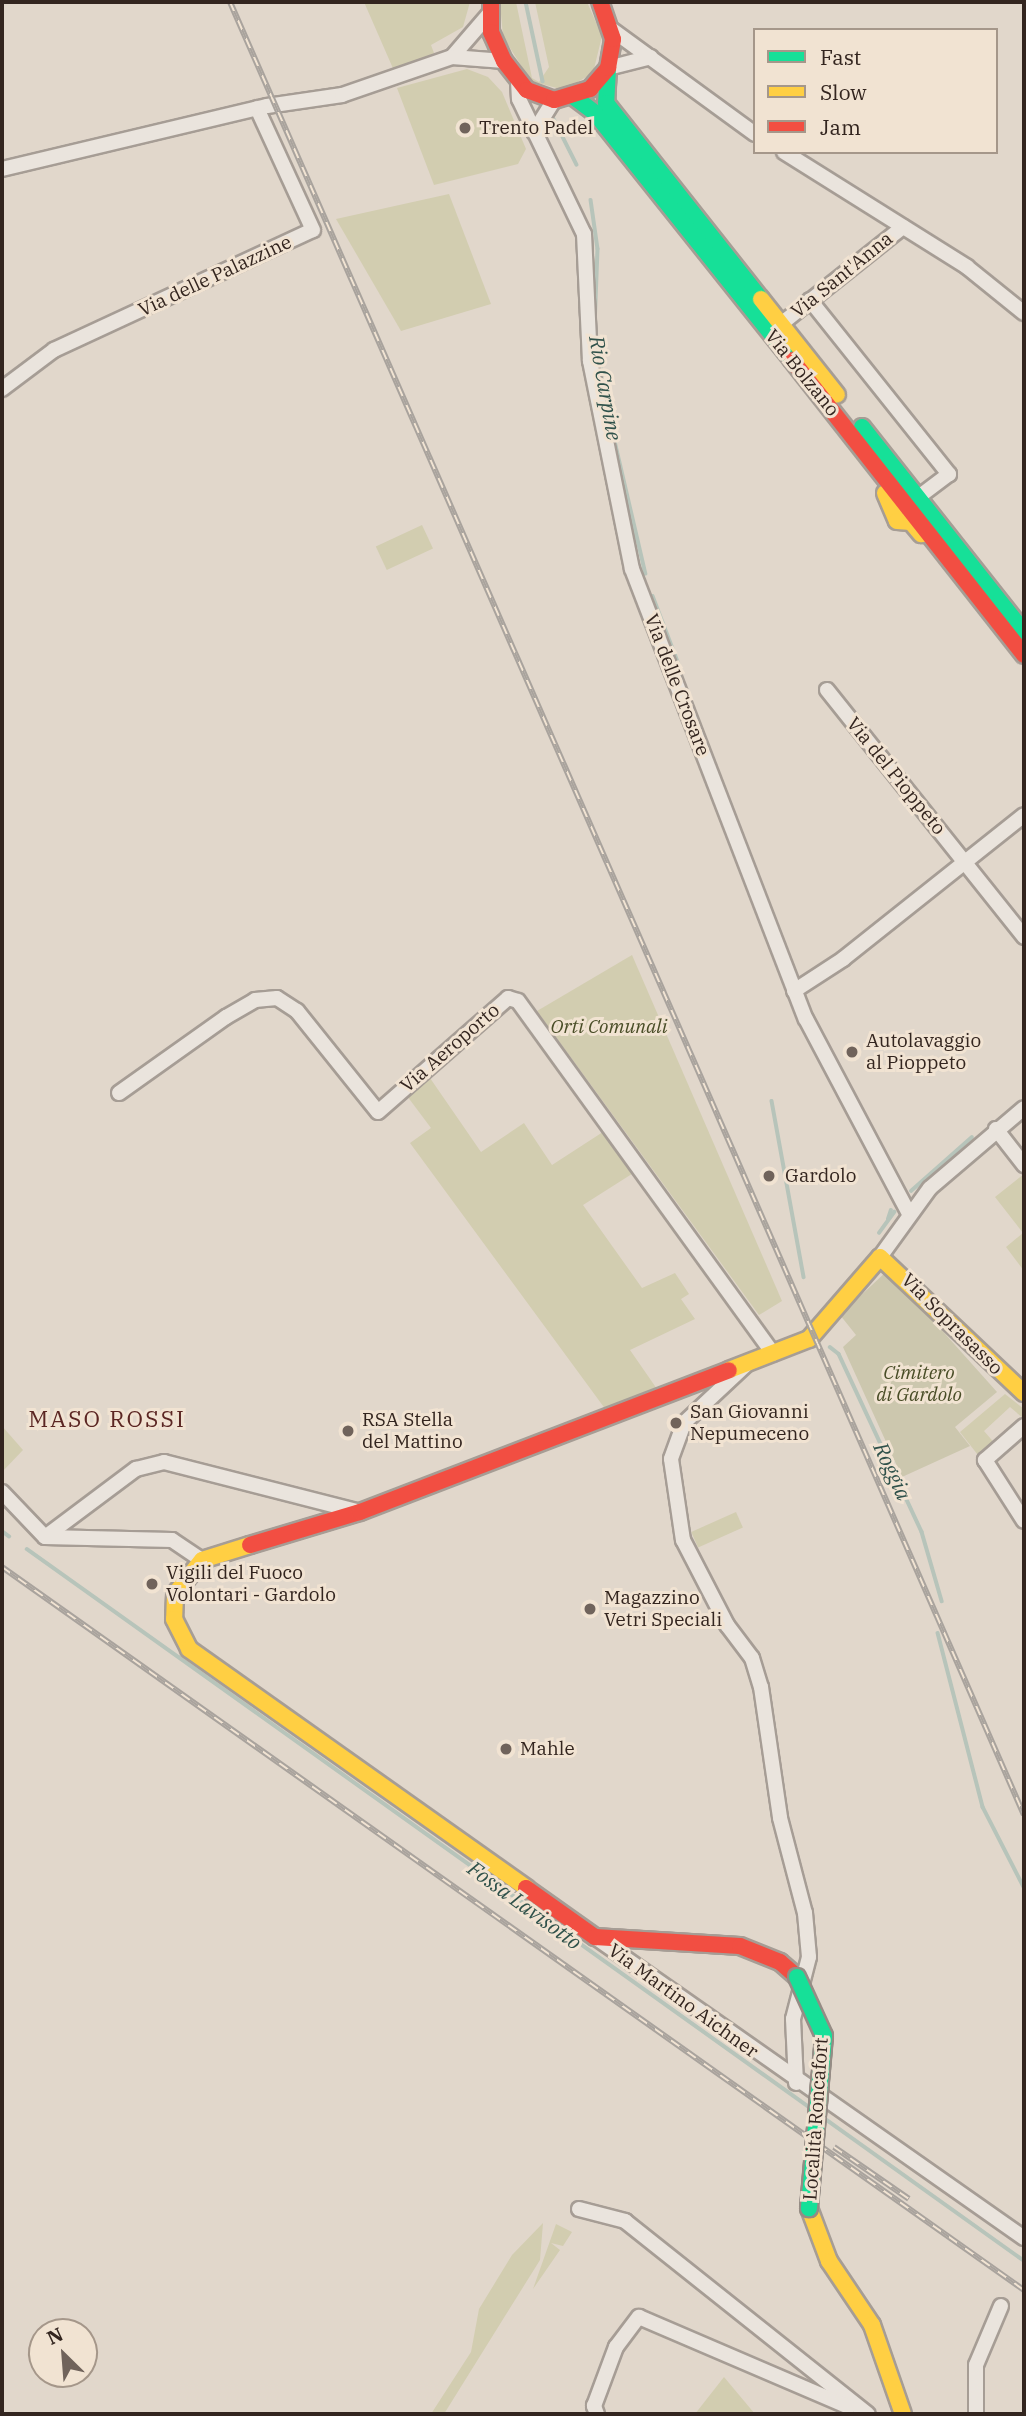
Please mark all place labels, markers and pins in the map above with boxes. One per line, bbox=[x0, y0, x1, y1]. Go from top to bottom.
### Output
place label: Trento Padel bbox=[479, 117, 593, 139]
marker: Trento Padel bbox=[457, 120, 473, 136]
place label: Autolavaggio al Pioppeto bbox=[866, 1030, 981, 1074]
marker: Autolavaggio al Pioppeto bbox=[844, 1044, 860, 1060]
place label: Gardolo bbox=[785, 1165, 856, 1187]
marker: Gardolo bbox=[759, 1166, 779, 1186]
place label: San Giovanni Nepumeceno bbox=[690, 1401, 809, 1445]
place label: RSA Stella del Mattino bbox=[362, 1409, 463, 1453]
marker: San Giovanni Nepumeceno bbox=[668, 1415, 684, 1431]
marker: RSA Stella del Mattino bbox=[340, 1423, 356, 1439]
place label: Vigili del Fuoco Volontari - Gardolo bbox=[166, 1562, 336, 1606]
marker: Vigili del Fuoco Volontari - Gardolo bbox=[144, 1576, 160, 1592]
place label: Magazzino Vetri Speciali bbox=[604, 1587, 722, 1631]
marker: Magazzino Vetri Speciali bbox=[582, 1601, 598, 1617]
place label: Mahle bbox=[520, 1738, 575, 1760]
marker: Mahle bbox=[498, 1741, 514, 1757]

